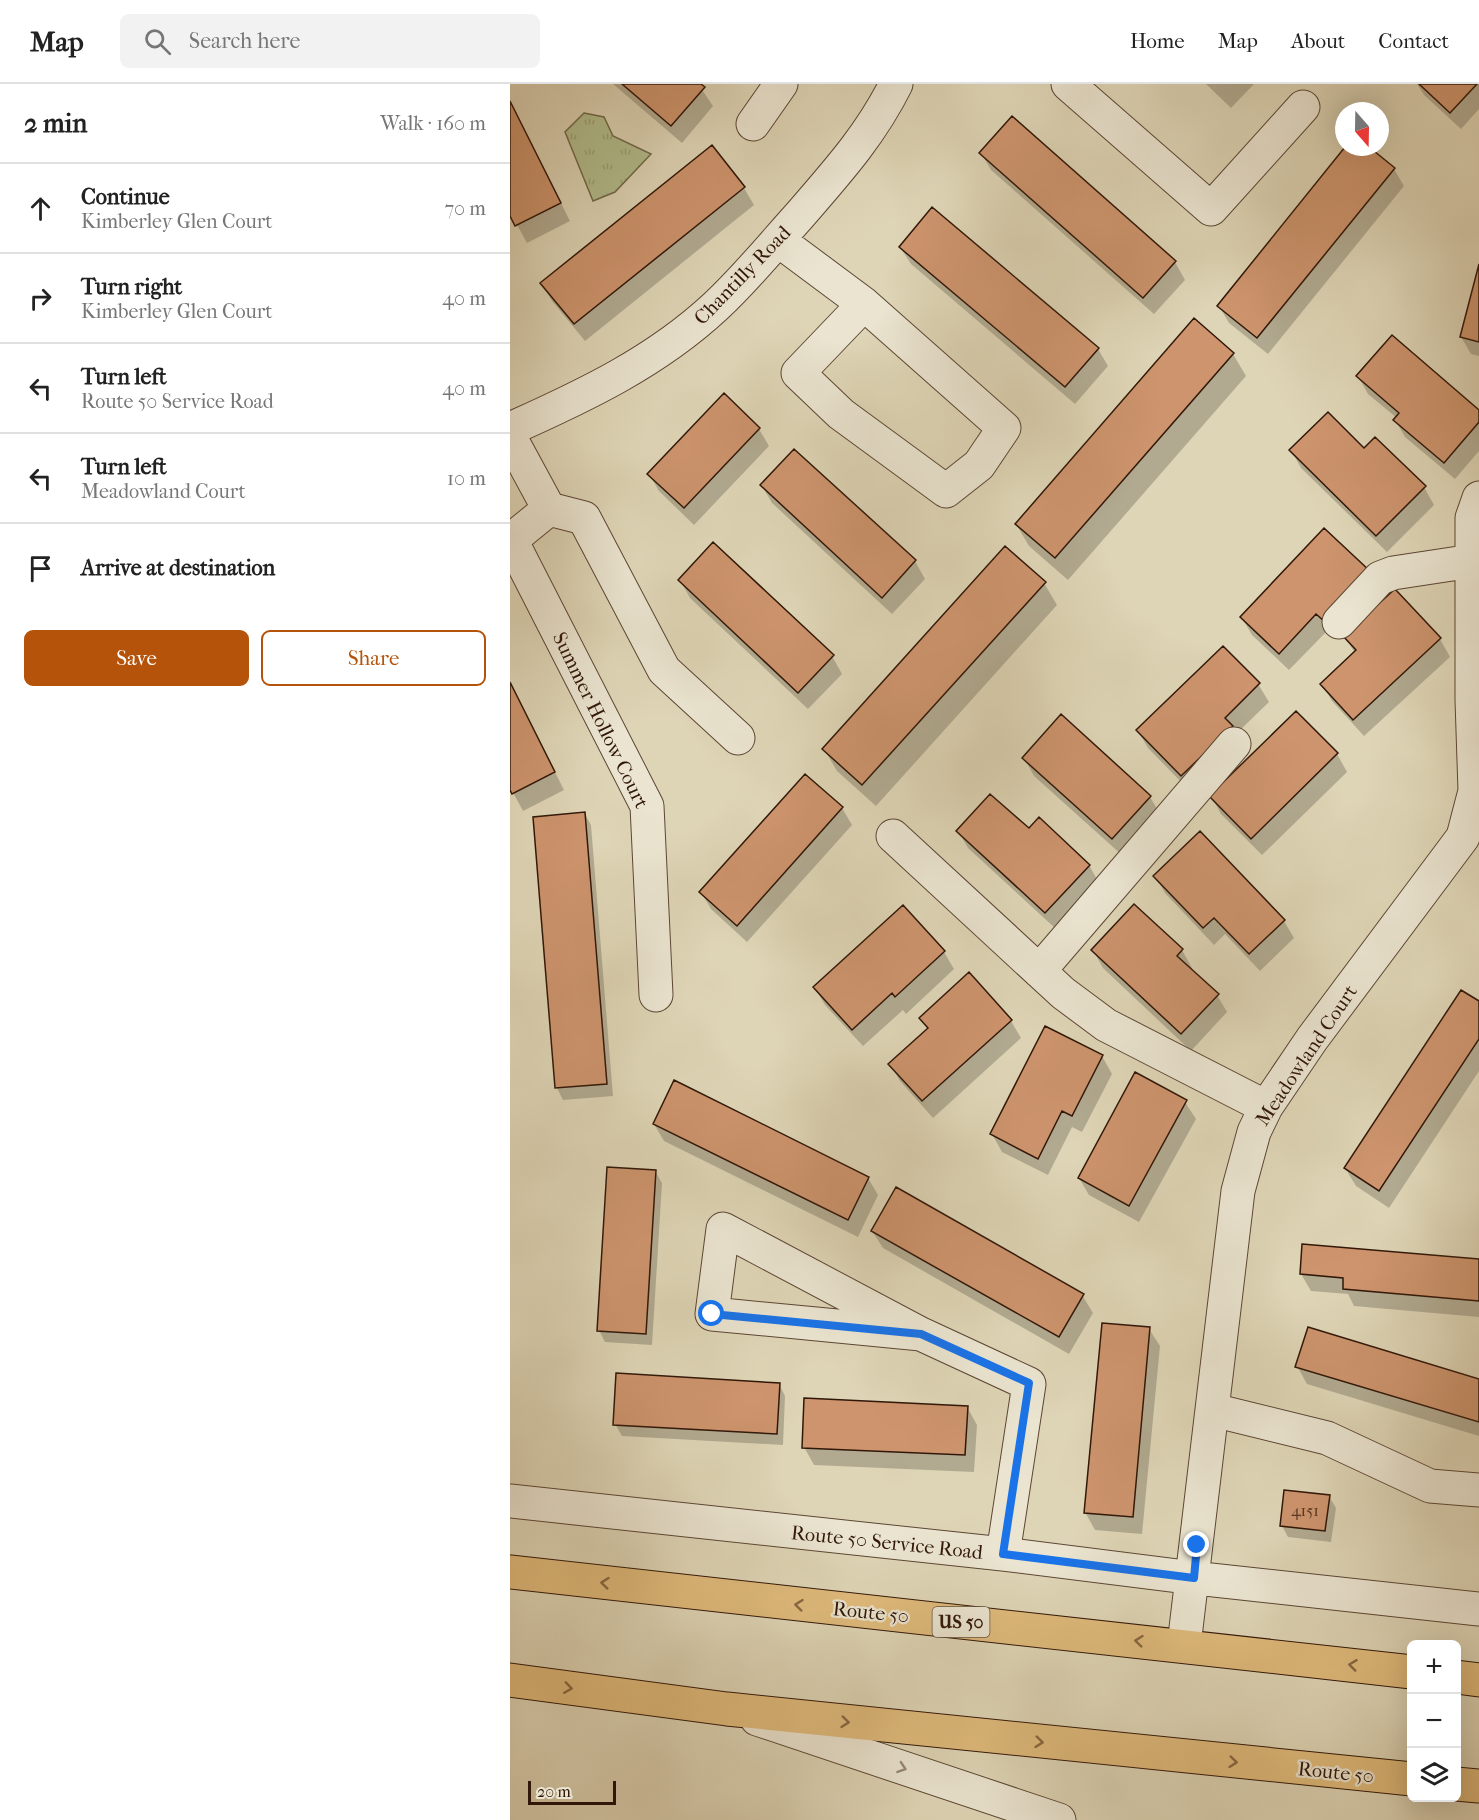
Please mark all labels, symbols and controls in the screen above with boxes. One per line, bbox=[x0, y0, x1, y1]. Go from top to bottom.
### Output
search box bbox=[120, 14, 540, 68]
text: Map bbox=[30, 25, 84, 58]
icon: search bbox=[141, 25, 174, 58]
text: Search here bbox=[189, 28, 300, 54]
text: Home bbox=[1130, 29, 1185, 53]
text: Map bbox=[1218, 29, 1258, 53]
text: About bbox=[1291, 29, 1345, 53]
text: Contact bbox=[1378, 29, 1449, 53]
north arrow bbox=[1335, 102, 1389, 156]
text: 2 min bbox=[24, 108, 87, 139]
text: Walk · 160 m bbox=[380, 112, 486, 135]
text: Continue bbox=[81, 184, 170, 210]
icon: ahead bbox=[24, 192, 57, 225]
text: 70 m bbox=[444, 197, 486, 220]
text: Kimberley Glen Court bbox=[81, 210, 272, 233]
street label: Chantilly Road bbox=[689, 220, 796, 330]
text: Turn right bbox=[81, 274, 182, 300]
icon: right bbox=[24, 282, 57, 315]
text: 40 m bbox=[442, 287, 486, 310]
text: Kimberley Glen Court bbox=[81, 300, 272, 323]
text: Turn left bbox=[81, 364, 167, 390]
icon: left bbox=[24, 372, 57, 405]
text: 40 m bbox=[442, 377, 486, 400]
text: Route 50 Service Road bbox=[81, 390, 274, 413]
text: Turn left bbox=[81, 454, 167, 480]
icon: left bbox=[24, 462, 57, 495]
text: 10 m bbox=[447, 467, 486, 490]
text: Meadowland Court bbox=[81, 480, 246, 503]
icon: arrive bbox=[24, 552, 57, 585]
text: Arrive at destination bbox=[81, 555, 275, 581]
street label: Summer Hollow Court bbox=[548, 628, 653, 812]
button: Save bbox=[24, 630, 249, 686]
button: Share bbox=[261, 630, 486, 686]
street label: Meadowland Court bbox=[1251, 981, 1362, 1130]
route start bbox=[698, 1300, 724, 1326]
house number: 4151 bbox=[1291, 1501, 1319, 1520]
street label: Route 50 Service Road bbox=[790, 1521, 985, 1564]
route end bbox=[1183, 1531, 1209, 1557]
one-way arrow bbox=[600, 1577, 610, 1589]
street label: Route 50 bbox=[832, 1597, 910, 1628]
one-way arrow bbox=[794, 1599, 803, 1611]
road number: US 50 bbox=[932, 1607, 990, 1637]
one-way arrow bbox=[1134, 1635, 1143, 1647]
map controls bbox=[1407, 1640, 1461, 1802]
button: + bbox=[1407, 1640, 1461, 1694]
one-way arrow bbox=[1349, 1659, 1358, 1672]
one-way arrow bbox=[563, 1681, 573, 1693]
button: − bbox=[1407, 1694, 1461, 1748]
one-way arrow bbox=[840, 1715, 849, 1727]
one-way arrow bbox=[1034, 1735, 1043, 1748]
button: layers bbox=[1407, 1748, 1461, 1802]
one-way arrow bbox=[1228, 1755, 1237, 1768]
street label: Route 50 bbox=[1297, 1757, 1375, 1788]
one-way arrow bbox=[896, 1760, 907, 1773]
scale bar bbox=[528, 1778, 616, 1806]
text: 20 m bbox=[537, 1782, 571, 1801]

